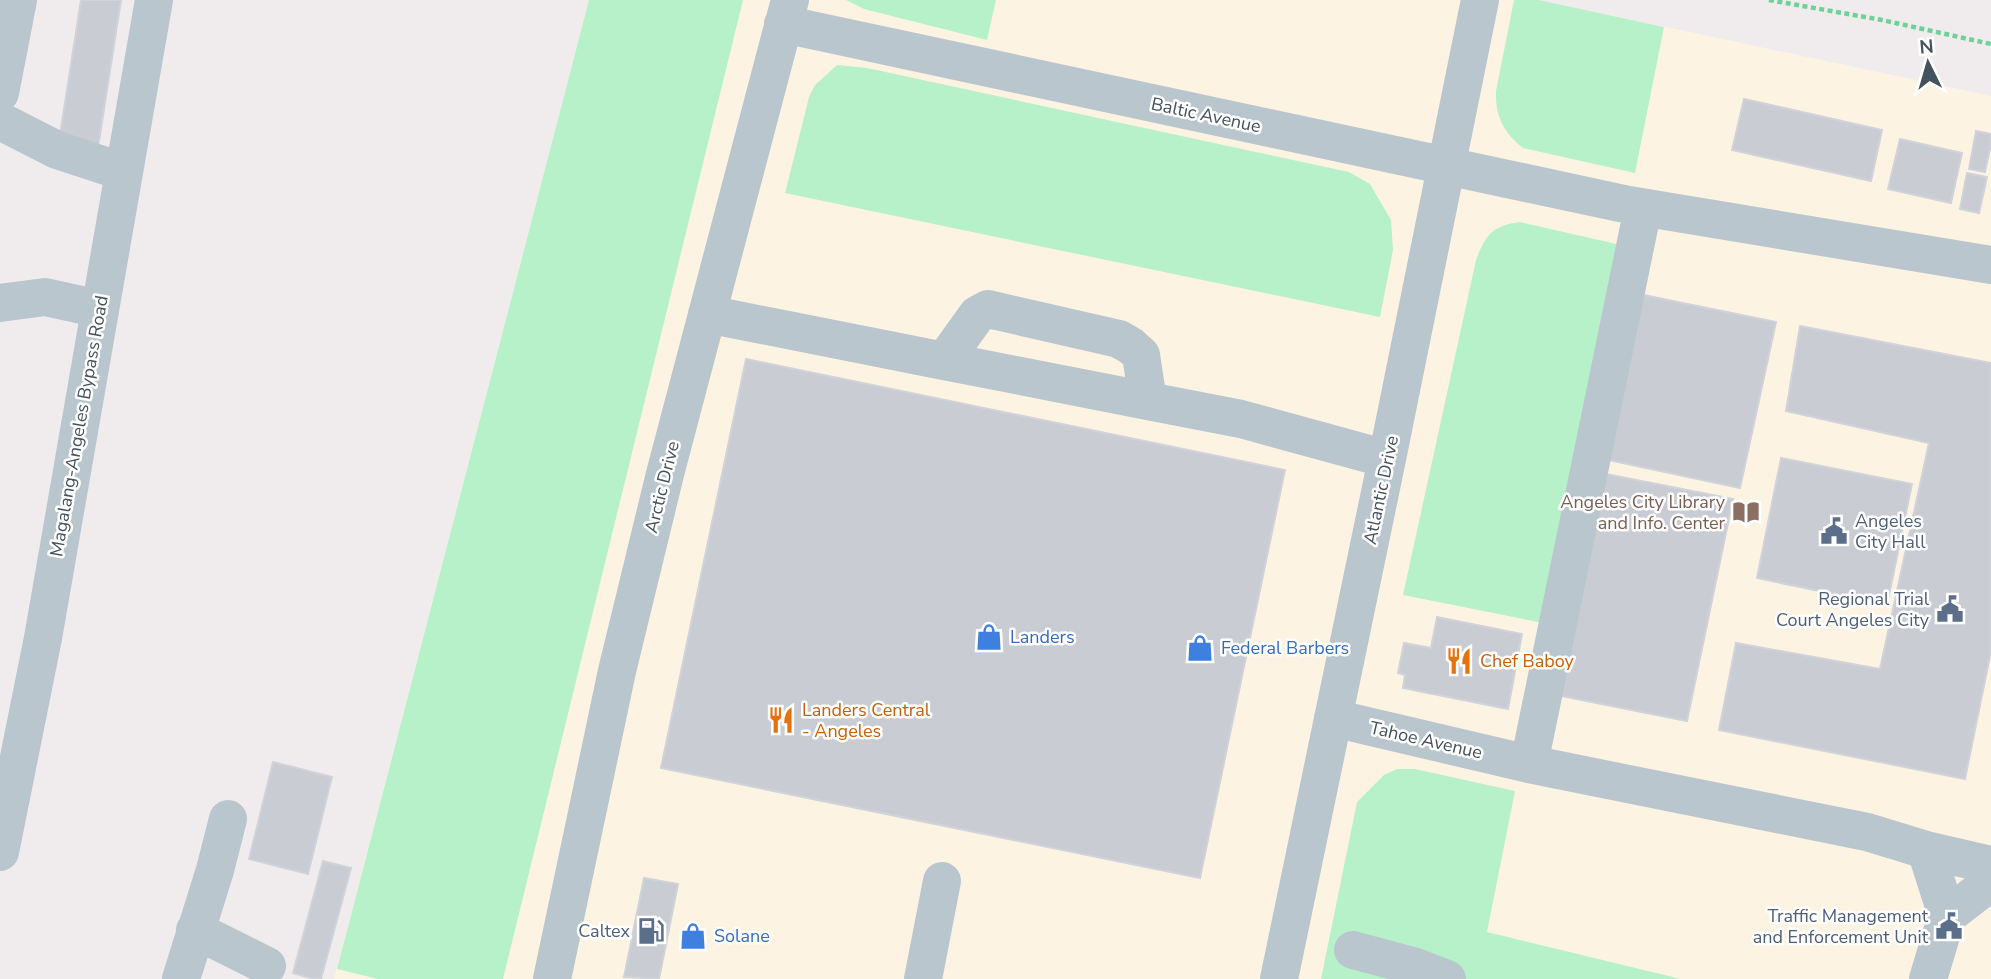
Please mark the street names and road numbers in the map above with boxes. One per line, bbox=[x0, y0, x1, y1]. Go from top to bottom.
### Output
street label: Baltic Avenue bbox=[1149, 92, 1263, 138]
street label: Magalang-Angeles Bypass Road bbox=[44, 294, 114, 558]
street label: Atlantic Drive bbox=[1358, 434, 1404, 546]
street label: Arctic Drive bbox=[639, 439, 685, 535]
street label: Tahoe Avenue bbox=[1367, 715, 1485, 765]

